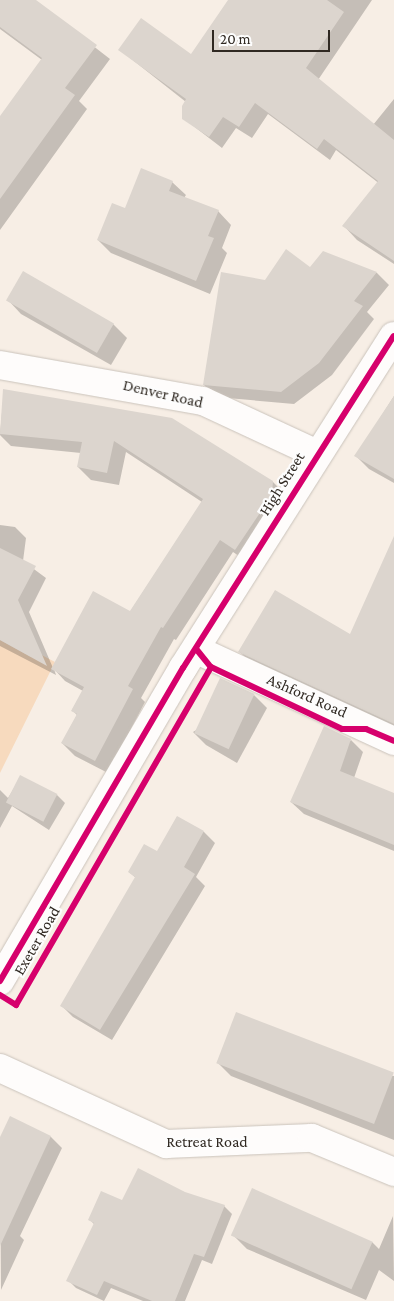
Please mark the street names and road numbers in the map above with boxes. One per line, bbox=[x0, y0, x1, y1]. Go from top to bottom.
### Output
street label: Denver Road bbox=[121, 375, 205, 413]
street label: High Street bbox=[255, 449, 309, 519]
street label: Ashford Road bbox=[264, 670, 350, 722]
street label: Exeter Road bbox=[10, 903, 64, 979]
street label: Retreat Road bbox=[166, 1132, 248, 1152]

